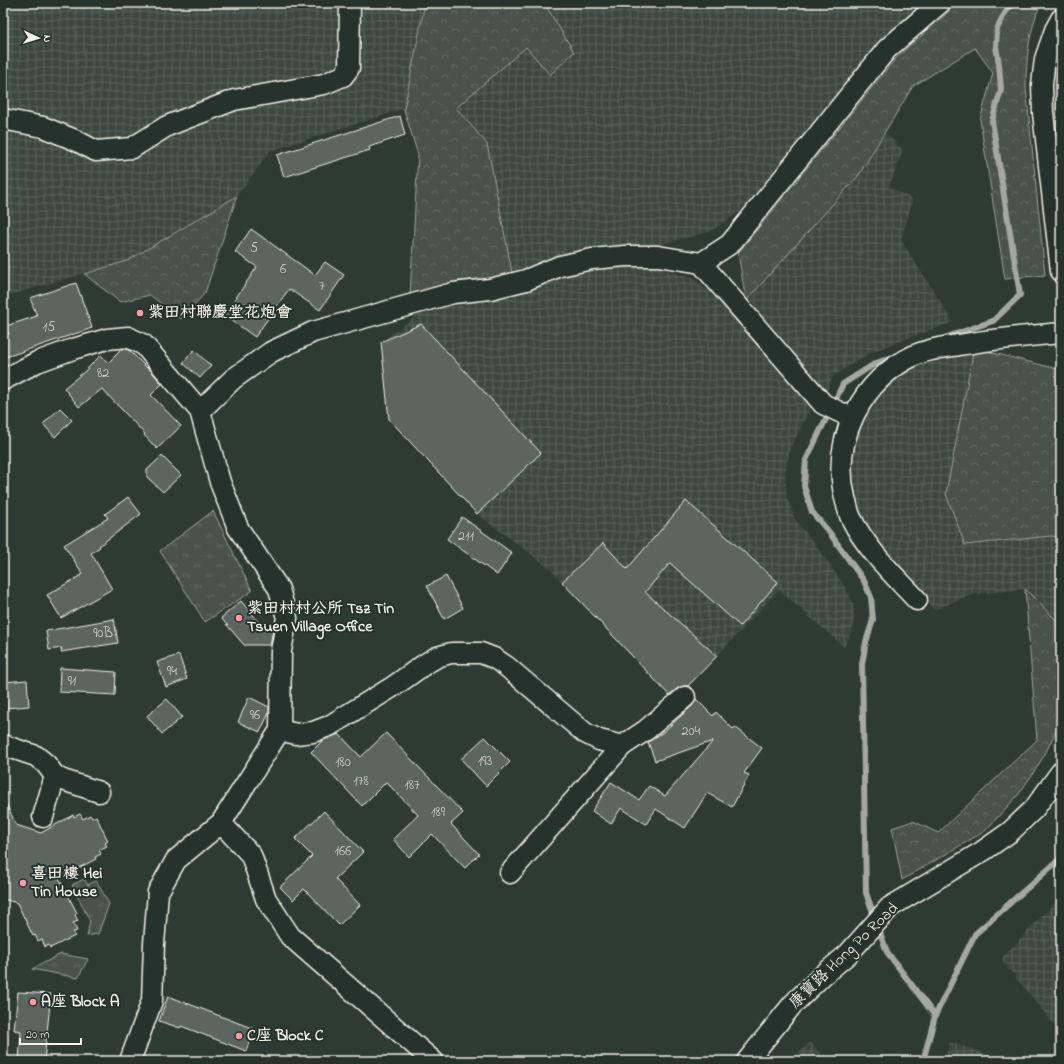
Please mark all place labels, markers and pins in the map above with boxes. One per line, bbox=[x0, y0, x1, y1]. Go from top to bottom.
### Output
place label: 紫田村聯慶堂花炮會 bbox=[148, 301, 292, 325]
marker: 紫田村聯慶堂花炮會 bbox=[135, 308, 145, 318]
place label: 紫田村村公所 Tsz Tin Tsuen Village Office bbox=[247, 597, 394, 640]
marker: 紫田村村公所 Tsz Tin Tsuen Village Office bbox=[234, 613, 244, 623]
place label: 喜田樓 Hei Tin House bbox=[31, 862, 102, 904]
marker: 喜田樓 Hei Tin House bbox=[18, 878, 28, 888]
place label: A座 Block A bbox=[41, 990, 120, 1014]
marker: A座 Block A bbox=[28, 997, 38, 1007]
place label: C座 Block C bbox=[247, 1024, 324, 1048]
marker: C座 Block C bbox=[234, 1031, 244, 1041]

